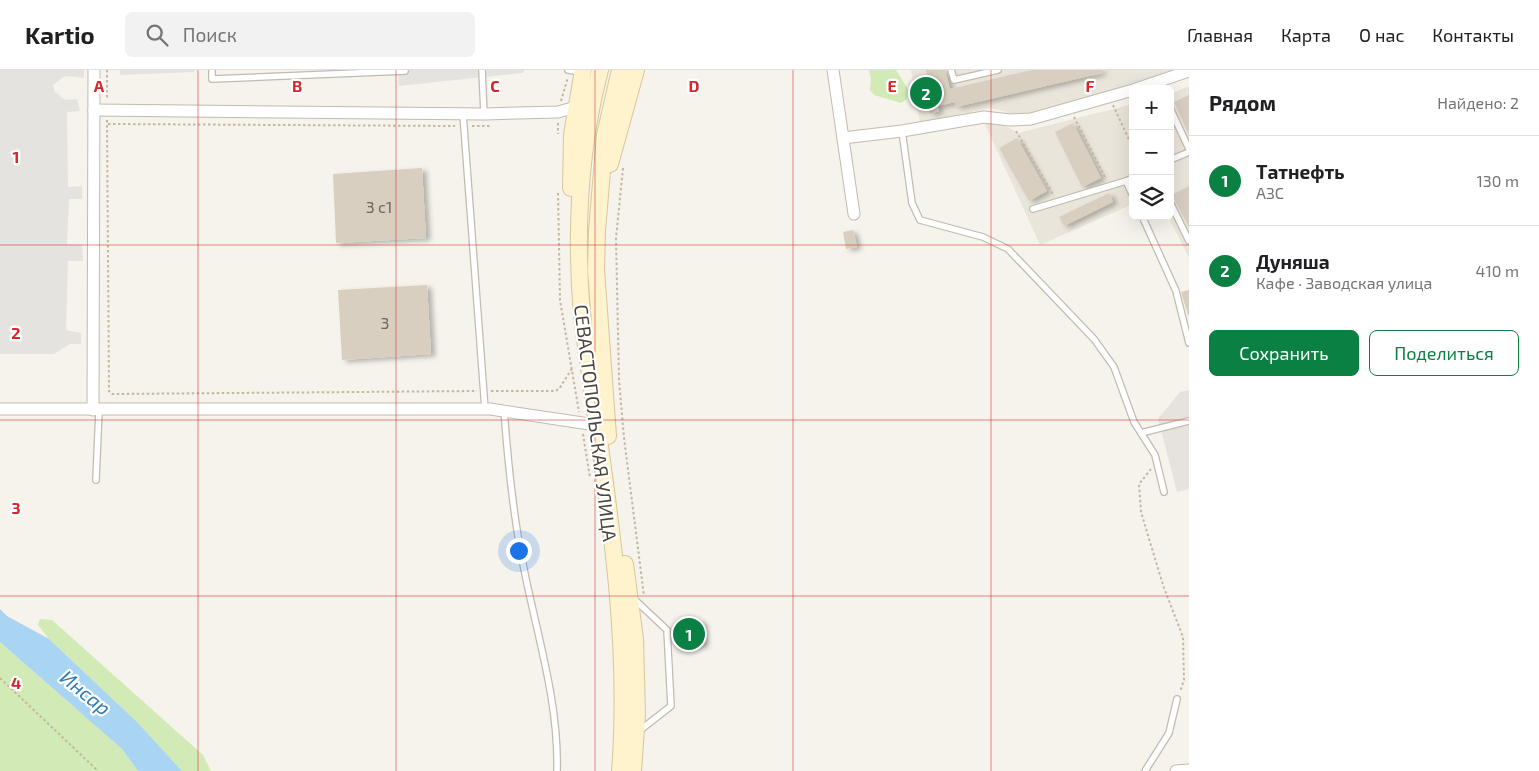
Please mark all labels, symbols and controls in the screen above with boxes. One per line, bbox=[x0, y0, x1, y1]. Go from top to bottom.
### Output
search box bbox=[125, 12, 475, 57]
text: Kartio bbox=[25, 20, 95, 49]
icon: search bbox=[143, 21, 171, 49]
text: Поиск bbox=[183, 23, 237, 46]
text: Главная bbox=[1187, 24, 1253, 46]
text: Карта bbox=[1281, 24, 1331, 46]
text: О нас bbox=[1359, 24, 1404, 46]
text: Контакты bbox=[1432, 24, 1514, 46]
pin: 2 bbox=[910, 74, 942, 112]
text: A bbox=[94, 76, 105, 95]
text: B bbox=[292, 76, 302, 95]
text: C bbox=[490, 76, 500, 95]
text: D bbox=[689, 76, 700, 95]
text: E bbox=[887, 76, 897, 95]
text: F bbox=[1086, 76, 1095, 95]
map controls bbox=[1129, 85, 1174, 220]
button: + bbox=[1129, 85, 1174, 130]
text: Рядом bbox=[1209, 90, 1276, 115]
text: Найдено: 2 bbox=[1437, 93, 1519, 112]
button: − bbox=[1129, 130, 1174, 175]
text: 1 bbox=[13, 147, 19, 166]
text: Татнефть bbox=[1256, 160, 1345, 183]
text: 1 bbox=[1222, 171, 1228, 190]
text: 130 m bbox=[1477, 171, 1519, 190]
button: layers bbox=[1129, 175, 1174, 220]
text: АЗС bbox=[1256, 183, 1284, 202]
house number: 3 с1 bbox=[366, 197, 392, 216]
text: Дуняша bbox=[1256, 250, 1330, 273]
text: 2 bbox=[1220, 261, 1230, 280]
text: 410 m bbox=[1476, 261, 1519, 280]
text: Кафе · Заводская улица bbox=[1256, 273, 1432, 292]
street label: СЕВАСТОПОЛЬСКАЯ УЛИЦА bbox=[570, 303, 622, 543]
house number: 3 bbox=[381, 313, 389, 332]
text: 2 bbox=[11, 323, 21, 342]
button: Сохранить bbox=[1209, 330, 1359, 376]
button: Поделиться bbox=[1369, 330, 1519, 376]
text: 3 bbox=[11, 498, 21, 517]
your location bbox=[506, 538, 532, 564]
pin: 1 bbox=[673, 615, 705, 653]
water label: Инсар bbox=[56, 664, 116, 720]
text: 4 bbox=[11, 673, 21, 692]

